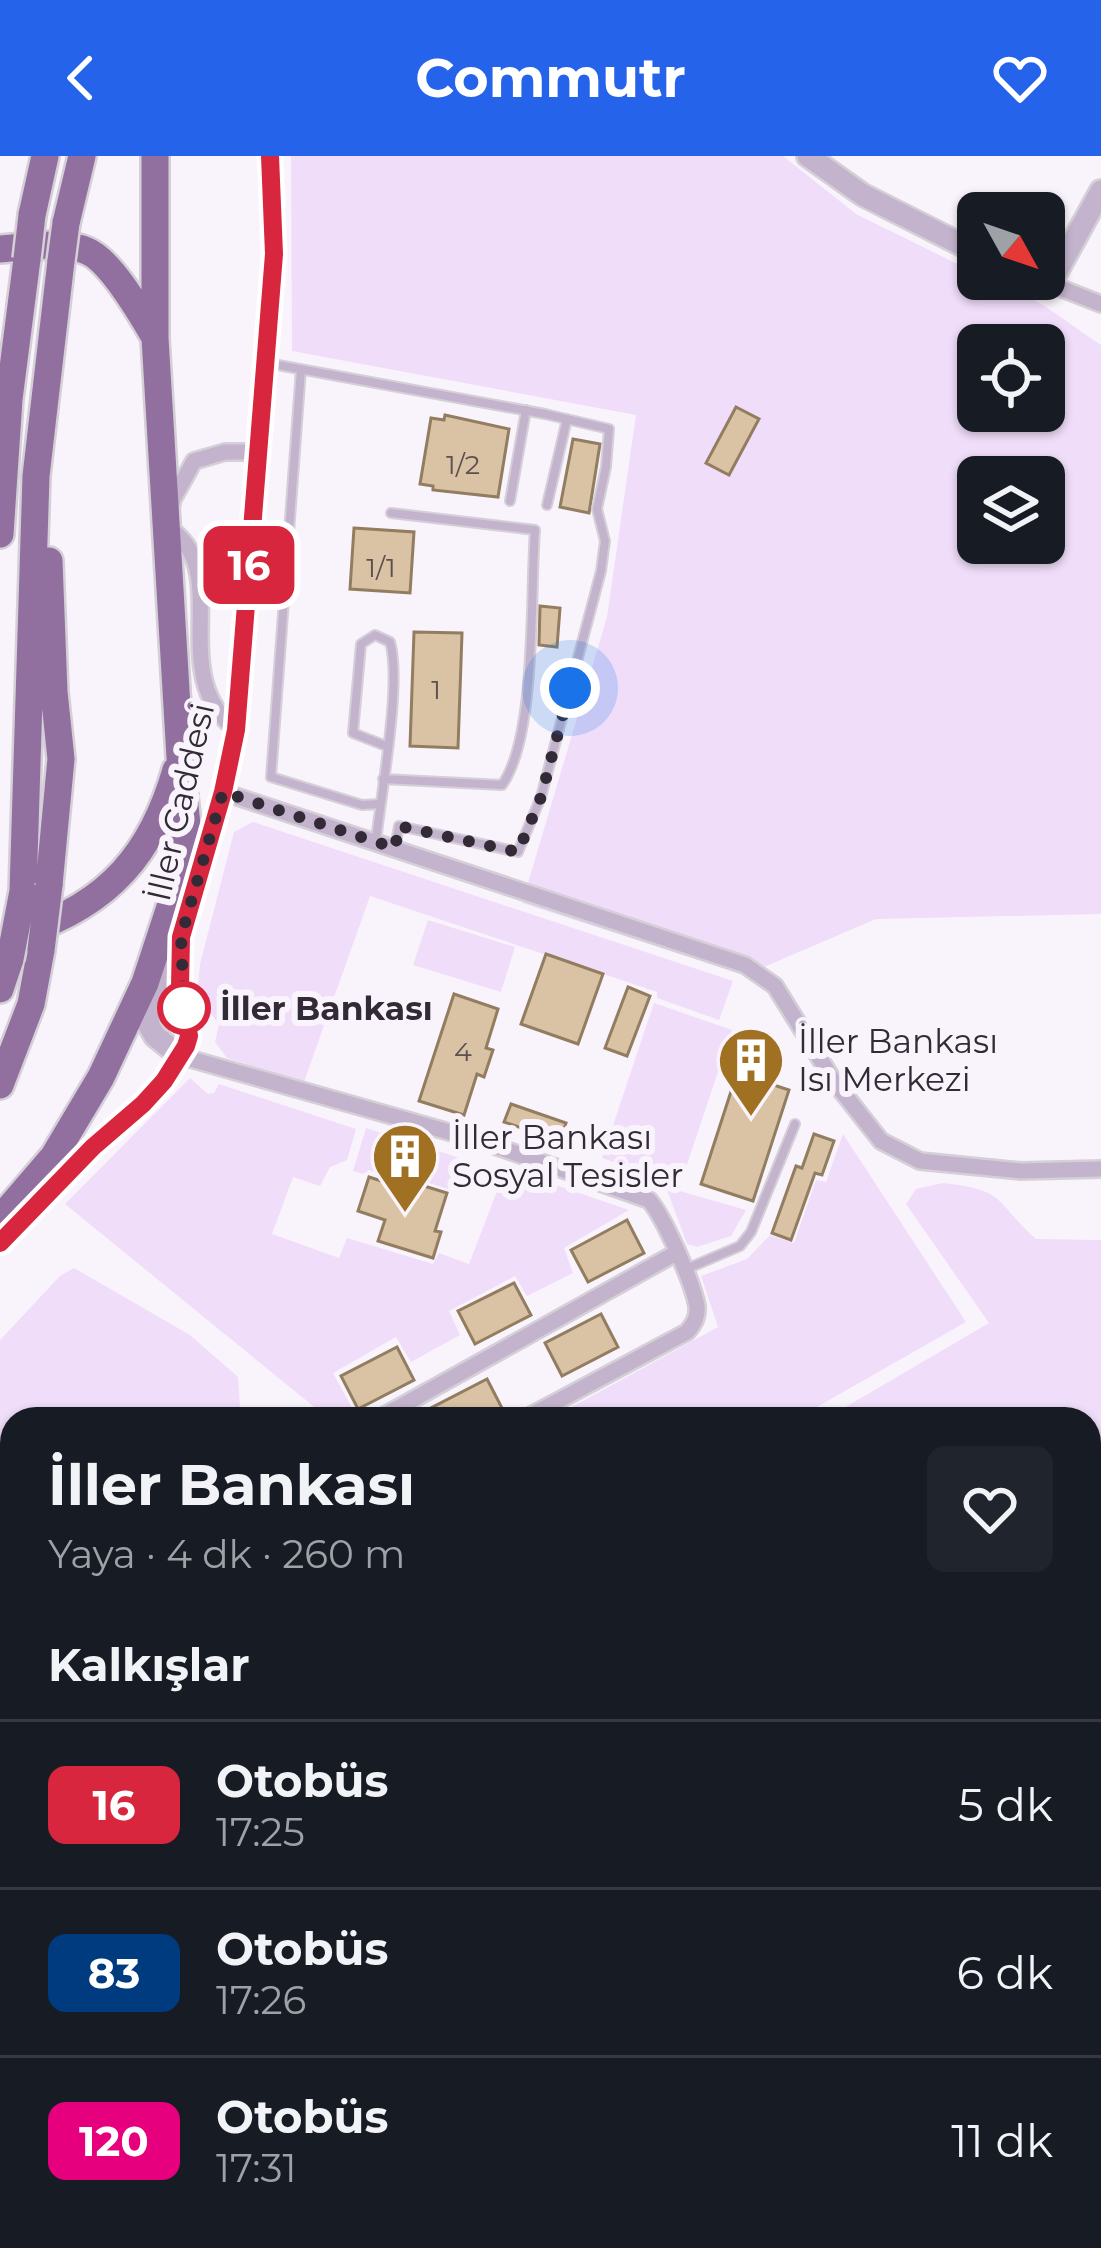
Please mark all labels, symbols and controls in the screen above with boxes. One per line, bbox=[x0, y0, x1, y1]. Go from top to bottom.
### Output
icon: back bbox=[48, 45, 114, 111]
text: Commutr bbox=[415, 45, 686, 111]
icon: heart bbox=[987, 45, 1053, 111]
north arrow bbox=[957, 192, 1065, 300]
map controls bbox=[957, 192, 1065, 564]
button: locate bbox=[957, 324, 1065, 432]
house number: 1/2 bbox=[446, 448, 480, 481]
button: layers bbox=[957, 456, 1065, 564]
line badge: 16 bbox=[195, 526, 303, 604]
text: 16 bbox=[227, 539, 271, 591]
house number: 1/1 bbox=[366, 551, 396, 584]
your location bbox=[540, 658, 600, 718]
house number: 1 bbox=[431, 673, 441, 706]
street label: İller Caddesi bbox=[138, 699, 222, 905]
marker: İller Bankası bbox=[159, 983, 209, 1033]
place label: İller Bankası bbox=[220, 988, 433, 1028]
place label: İller Bankası Isı Merkezi bbox=[798, 1021, 998, 1099]
building icon: İller Bankası Isı Merkezi bbox=[716, 1025, 786, 1119]
house number: 4 bbox=[454, 1035, 472, 1068]
place label: İller Bankası Sosyal Tesisler bbox=[452, 1117, 684, 1195]
building icon: İller Bankası Sosyal Tesisler bbox=[370, 1121, 440, 1215]
button: heart bbox=[927, 1446, 1053, 1572]
text: İller Bankası bbox=[48, 1450, 415, 1519]
text: Yaya · 4 dk · 260 m bbox=[48, 1530, 405, 1578]
text: Kalkışlar bbox=[48, 1637, 250, 1692]
text: Otobüs bbox=[216, 1753, 388, 1808]
text: 5 dk bbox=[958, 1777, 1053, 1832]
text: 16 bbox=[92, 1779, 136, 1831]
text: 17:25 bbox=[216, 1808, 305, 1856]
text: Otobüs bbox=[216, 1921, 388, 1976]
text: 6 dk bbox=[956, 1945, 1053, 2000]
text: 83 bbox=[88, 1947, 140, 1999]
text: 17:26 bbox=[216, 1976, 306, 2024]
text: Otobüs bbox=[216, 2089, 388, 2144]
text: 11 dk bbox=[951, 2113, 1053, 2168]
text: 120 bbox=[79, 2115, 149, 2167]
text: 17:31 bbox=[216, 2144, 297, 2192]

